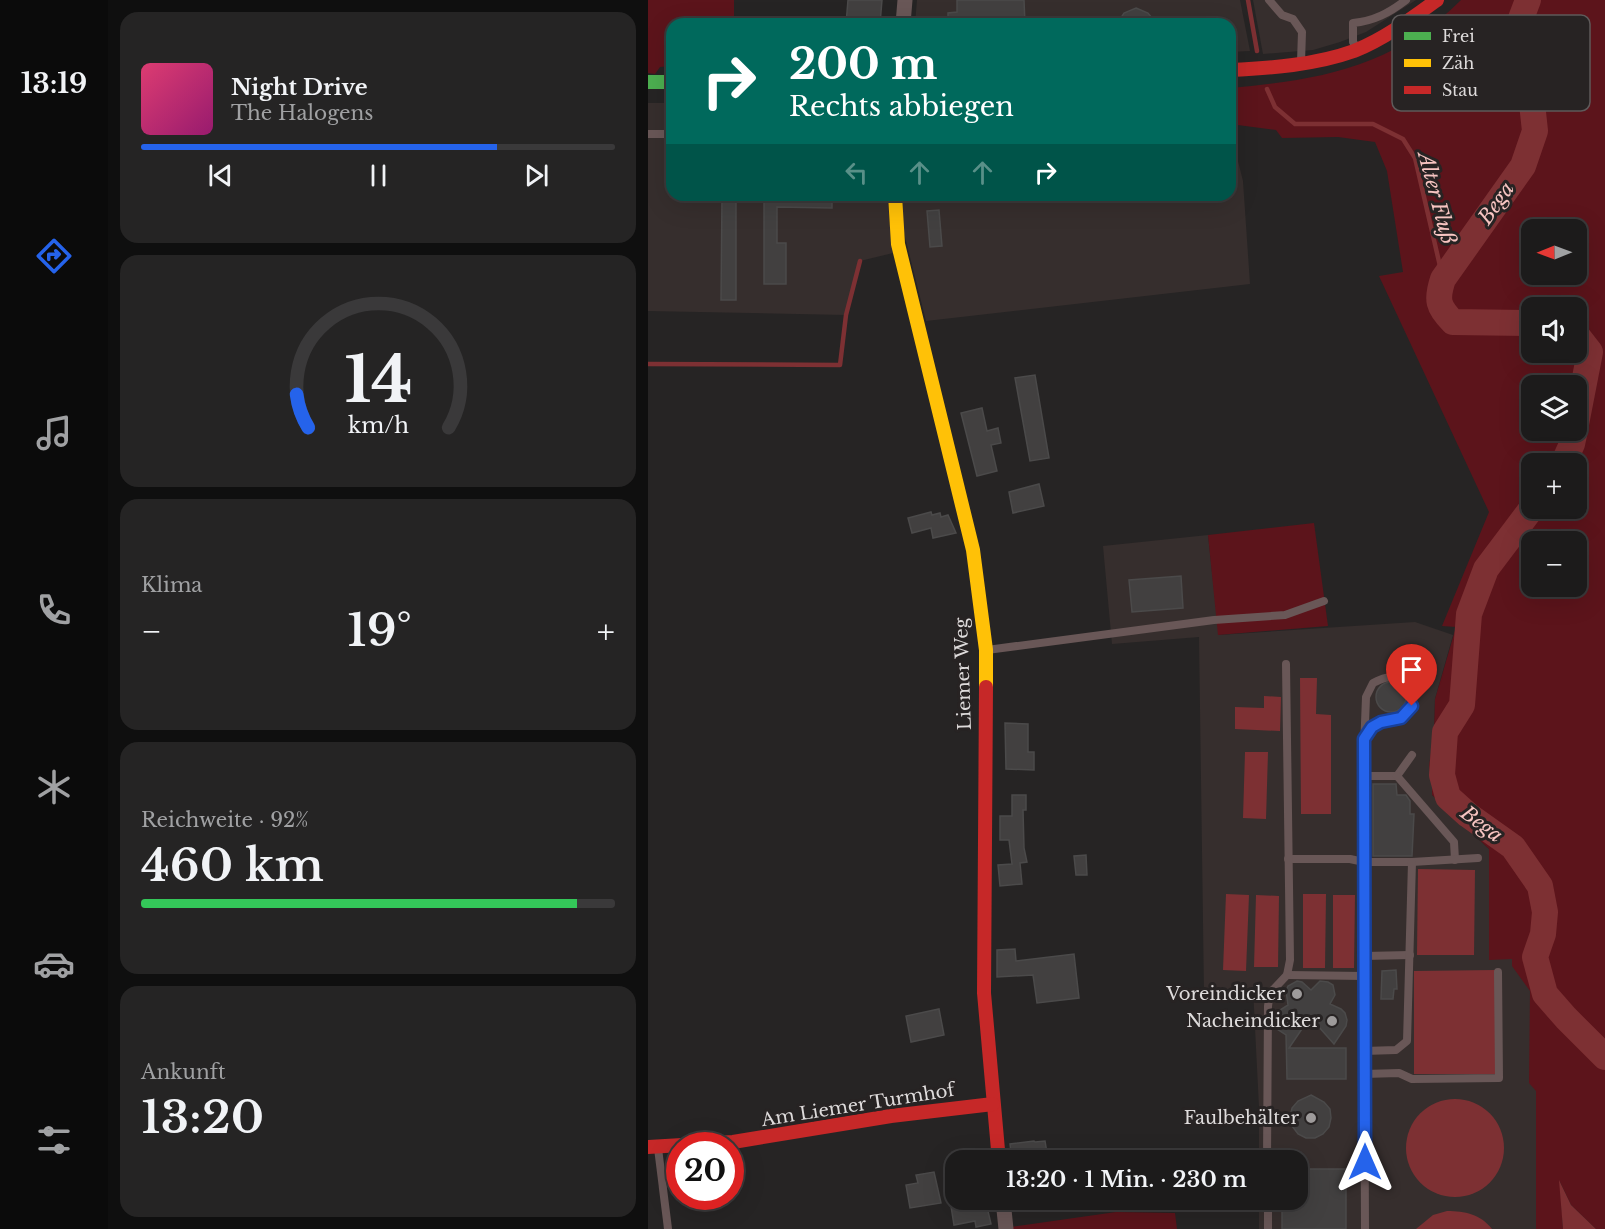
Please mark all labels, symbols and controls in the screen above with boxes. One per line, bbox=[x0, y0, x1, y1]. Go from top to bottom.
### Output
legend bbox=[1392, 15, 1590, 111]
text: Frei bbox=[1442, 26, 1475, 46]
text: 200 m bbox=[789, 38, 937, 90]
icon: right bbox=[690, 42, 768, 120]
text: Zäh bbox=[1442, 53, 1474, 73]
text: 13:19 bbox=[21, 67, 87, 100]
text: Night Drive bbox=[231, 74, 368, 101]
text: Stau bbox=[1442, 80, 1478, 100]
text: Rechts abbiegen bbox=[789, 90, 1014, 123]
text: The Halogens bbox=[231, 101, 373, 125]
water label: Alter Fluß bbox=[1412, 146, 1461, 247]
icon: left bbox=[840, 156, 873, 189]
icon: ahead bbox=[903, 156, 936, 189]
icon: ahead bbox=[966, 156, 999, 189]
icon: right bbox=[1029, 156, 1062, 189]
icon: previous bbox=[204, 159, 237, 192]
icon: pause bbox=[362, 159, 395, 192]
icon: next bbox=[520, 159, 553, 192]
water label: Bega bbox=[1472, 177, 1519, 230]
north arrow bbox=[1521, 219, 1587, 285]
map controls bbox=[1521, 219, 1587, 597]
icon: directions bbox=[33, 235, 75, 277]
button: sound bbox=[1521, 297, 1587, 363]
text: 14 bbox=[344, 341, 412, 419]
button: layers bbox=[1521, 375, 1587, 441]
icon: music bbox=[33, 412, 75, 454]
text: km/h bbox=[348, 413, 409, 440]
button: + bbox=[1521, 453, 1587, 519]
button: − bbox=[1521, 531, 1587, 597]
text: Klima bbox=[141, 573, 202, 597]
icon: phone bbox=[33, 589, 75, 631]
text: 19° bbox=[347, 602, 412, 658]
text: − bbox=[141, 611, 162, 652]
text: + bbox=[597, 611, 615, 652]
street label: Liemer Weg bbox=[950, 617, 976, 731]
pin bbox=[1386, 644, 1437, 706]
icon: arrive bbox=[1395, 653, 1428, 686]
icon: climate bbox=[33, 766, 75, 808]
water label: Bega bbox=[1456, 800, 1508, 847]
text: Reichweite · 92% bbox=[141, 808, 309, 832]
text: 460 km bbox=[141, 837, 324, 893]
icon: car bbox=[33, 943, 75, 985]
place label: Voreindicker bbox=[1165, 983, 1285, 1005]
marker: Voreindicker bbox=[1290, 987, 1304, 1001]
place label: Nacheindicker bbox=[1186, 1010, 1320, 1032]
marker: Nacheindicker bbox=[1325, 1014, 1339, 1028]
text: Ankunft bbox=[141, 1060, 226, 1084]
street label: Am Liemer Turmhof bbox=[759, 1078, 959, 1131]
text: 13:20 bbox=[141, 1089, 264, 1145]
place label: Faulbehälter bbox=[1184, 1107, 1299, 1129]
marker: Faulbehälter bbox=[1304, 1111, 1318, 1125]
icon: filters bbox=[33, 1119, 75, 1161]
position arrow bbox=[1333, 1130, 1397, 1194]
speed limit sign: 20 bbox=[666, 1132, 744, 1210]
text: 13:20 · 1 Min. · 230 m bbox=[1006, 1166, 1247, 1193]

